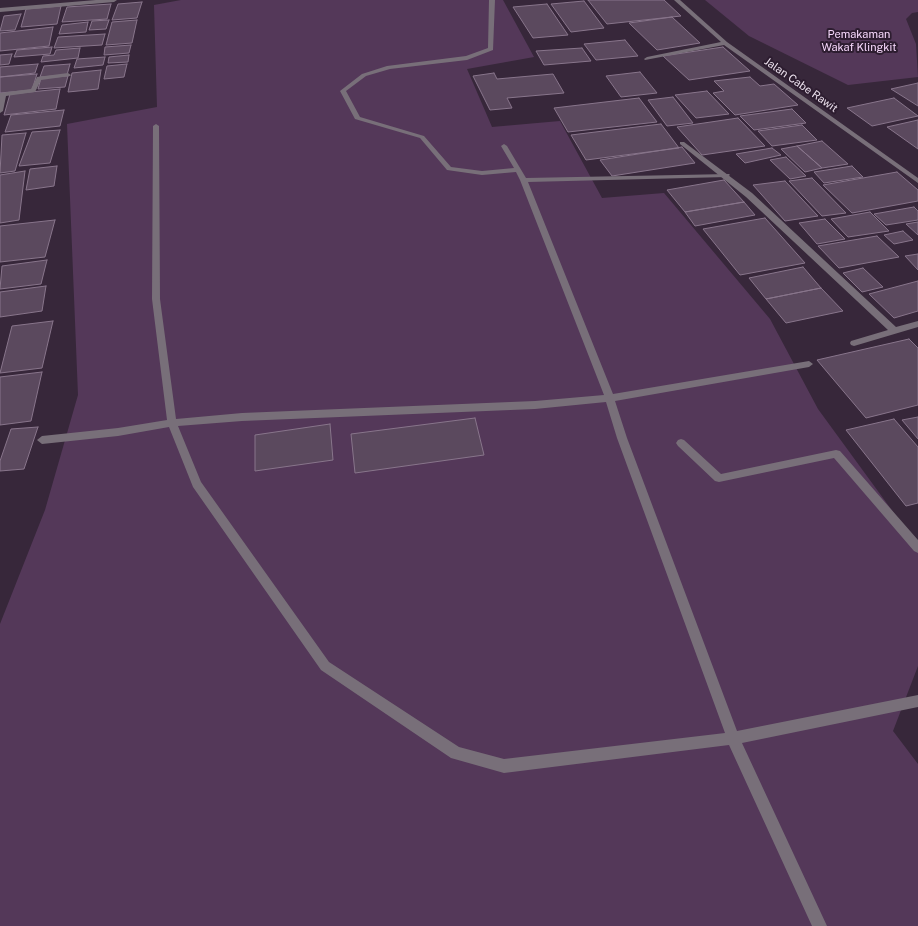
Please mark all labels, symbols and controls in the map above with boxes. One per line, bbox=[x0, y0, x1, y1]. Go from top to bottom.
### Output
park label: Pemakaman Wakaf Klingkit bbox=[822, 28, 896, 54]
street label: Jalan Cabe Rawit bbox=[762, 55, 840, 115]

